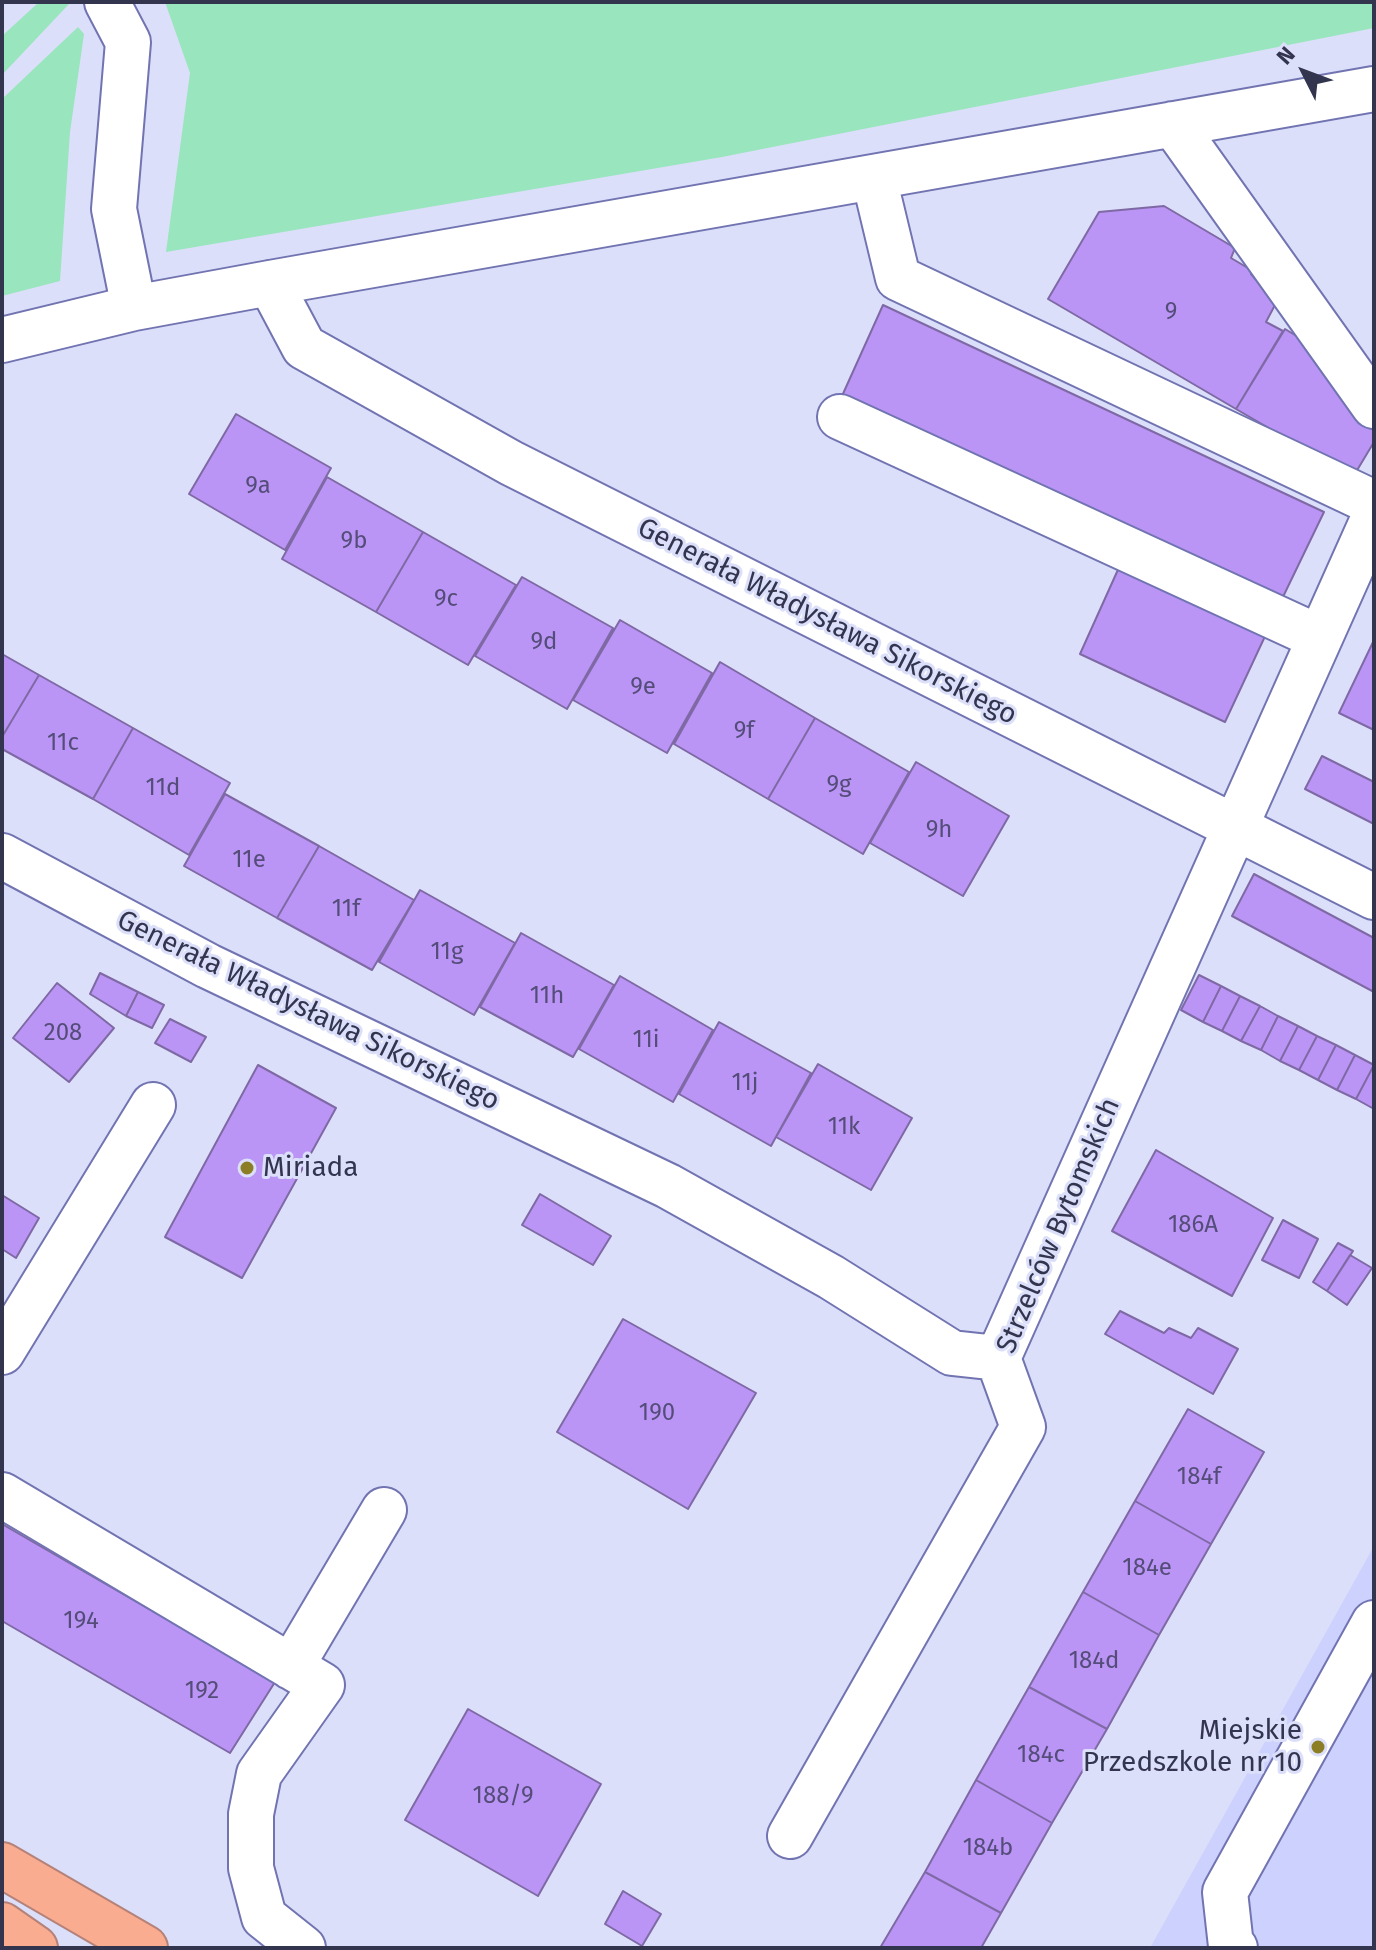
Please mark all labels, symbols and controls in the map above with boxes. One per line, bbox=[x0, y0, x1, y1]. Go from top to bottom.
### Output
north arrow bbox=[1264, 32, 1344, 112]
text: N bbox=[1271, 41, 1301, 70]
house number: 9 bbox=[1165, 298, 1177, 326]
house number: 9a bbox=[245, 472, 271, 500]
street label: Generała Władysława Sikorskiego bbox=[632, 511, 1022, 733]
house number: 9b bbox=[341, 527, 367, 555]
house number: 9c bbox=[434, 585, 458, 613]
house number: 9d bbox=[531, 628, 557, 656]
house number: 9e bbox=[630, 673, 656, 701]
house number: 9f bbox=[734, 717, 754, 745]
house number: 11c bbox=[47, 729, 79, 757]
house number: 9g bbox=[826, 771, 852, 799]
house number: 11d bbox=[146, 774, 180, 802]
house number: 9h bbox=[926, 816, 952, 844]
house number: 11e bbox=[232, 846, 266, 874]
house number: 11f bbox=[332, 895, 360, 923]
street label: Generała Władysława Sikorskiego bbox=[111, 904, 505, 1118]
house number: 11g bbox=[431, 938, 463, 966]
house number: 11h bbox=[530, 982, 564, 1010]
house number: 208 bbox=[44, 1019, 82, 1047]
house number: 11i bbox=[632, 1026, 660, 1054]
house number: 11j bbox=[731, 1069, 759, 1097]
street label: Strzelców Bytomskich bbox=[990, 1093, 1128, 1359]
house number: 11k bbox=[828, 1113, 860, 1141]
place label: Miriada bbox=[263, 1151, 359, 1185]
marker: Miriada bbox=[238, 1159, 256, 1177]
house number: 186A bbox=[1168, 1211, 1218, 1239]
house number: 190 bbox=[639, 1399, 675, 1427]
house number: 184f bbox=[1177, 1463, 1221, 1491]
house number: 184e bbox=[1122, 1554, 1172, 1582]
house number: 194 bbox=[63, 1607, 99, 1635]
house number: 184d bbox=[1069, 1647, 1119, 1675]
house number: 192 bbox=[185, 1677, 219, 1705]
place label: Miejskie Przedszkole nr 10 bbox=[1083, 1714, 1302, 1780]
marker: Miejskie Przedszkole nr 10 bbox=[1309, 1738, 1327, 1756]
house number: 184c bbox=[1017, 1741, 1065, 1769]
house number: 188/9 bbox=[473, 1782, 533, 1810]
house number: 184b bbox=[963, 1834, 1013, 1862]

